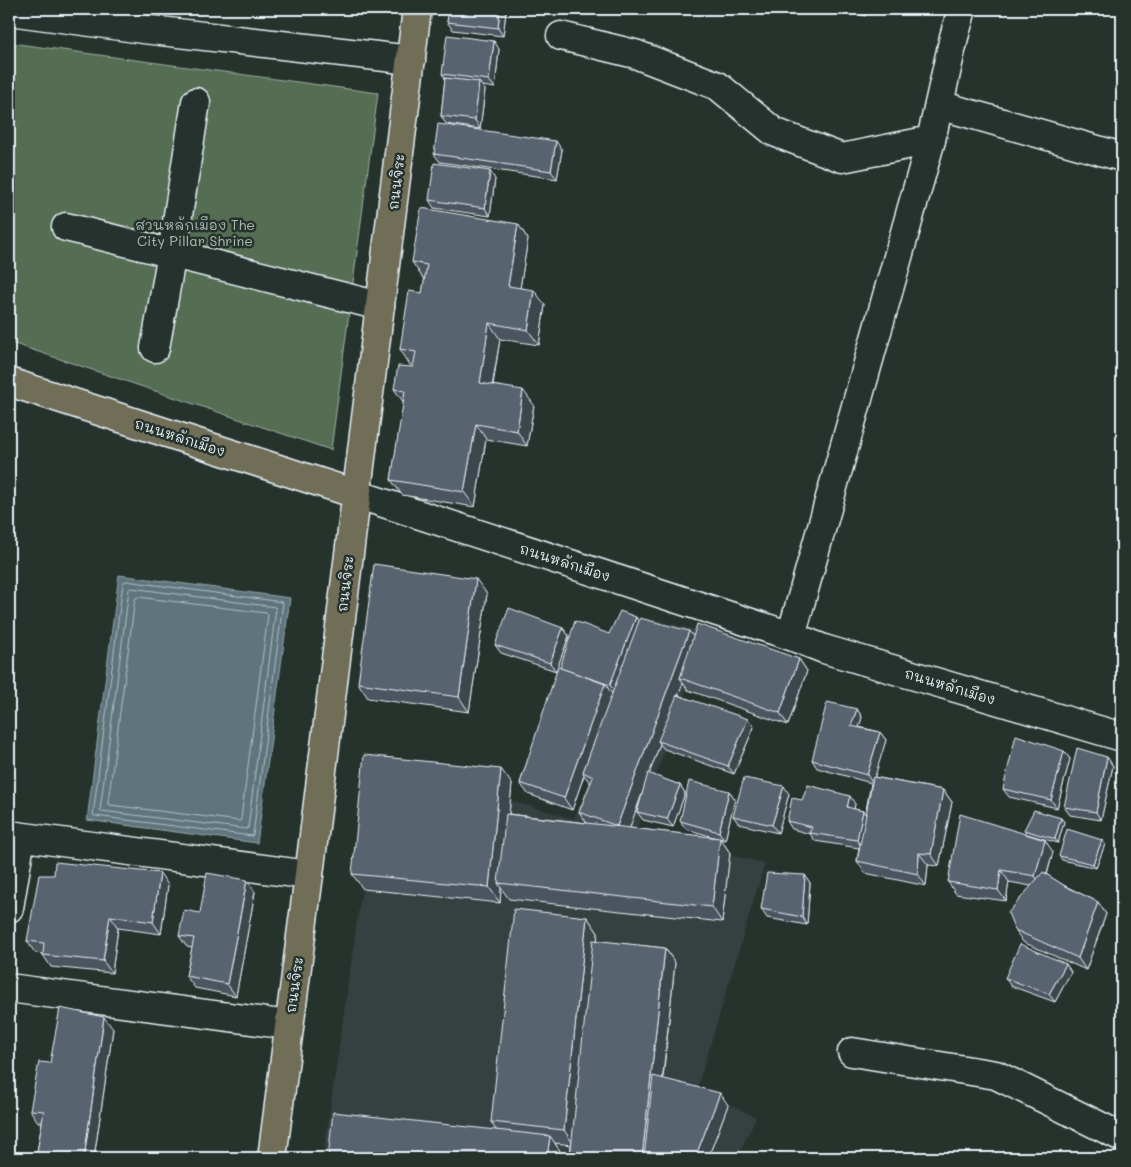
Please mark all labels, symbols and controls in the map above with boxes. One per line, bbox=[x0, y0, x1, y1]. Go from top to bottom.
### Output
street label: ถนนจิระ bbox=[383, 153, 409, 211]
park label: สวนหลักเมือง The City Pillar Shrine bbox=[135, 215, 255, 250]
street label: ถนนหลักเมือง bbox=[132, 413, 228, 461]
street label: ถนนหลักเมือง bbox=[517, 538, 613, 586]
street label: ถนนจิระ bbox=[332, 555, 358, 613]
street label: ถนนหลักเมือง bbox=[902, 663, 998, 709]
street label: ถนนจิระ bbox=[281, 956, 307, 1014]

